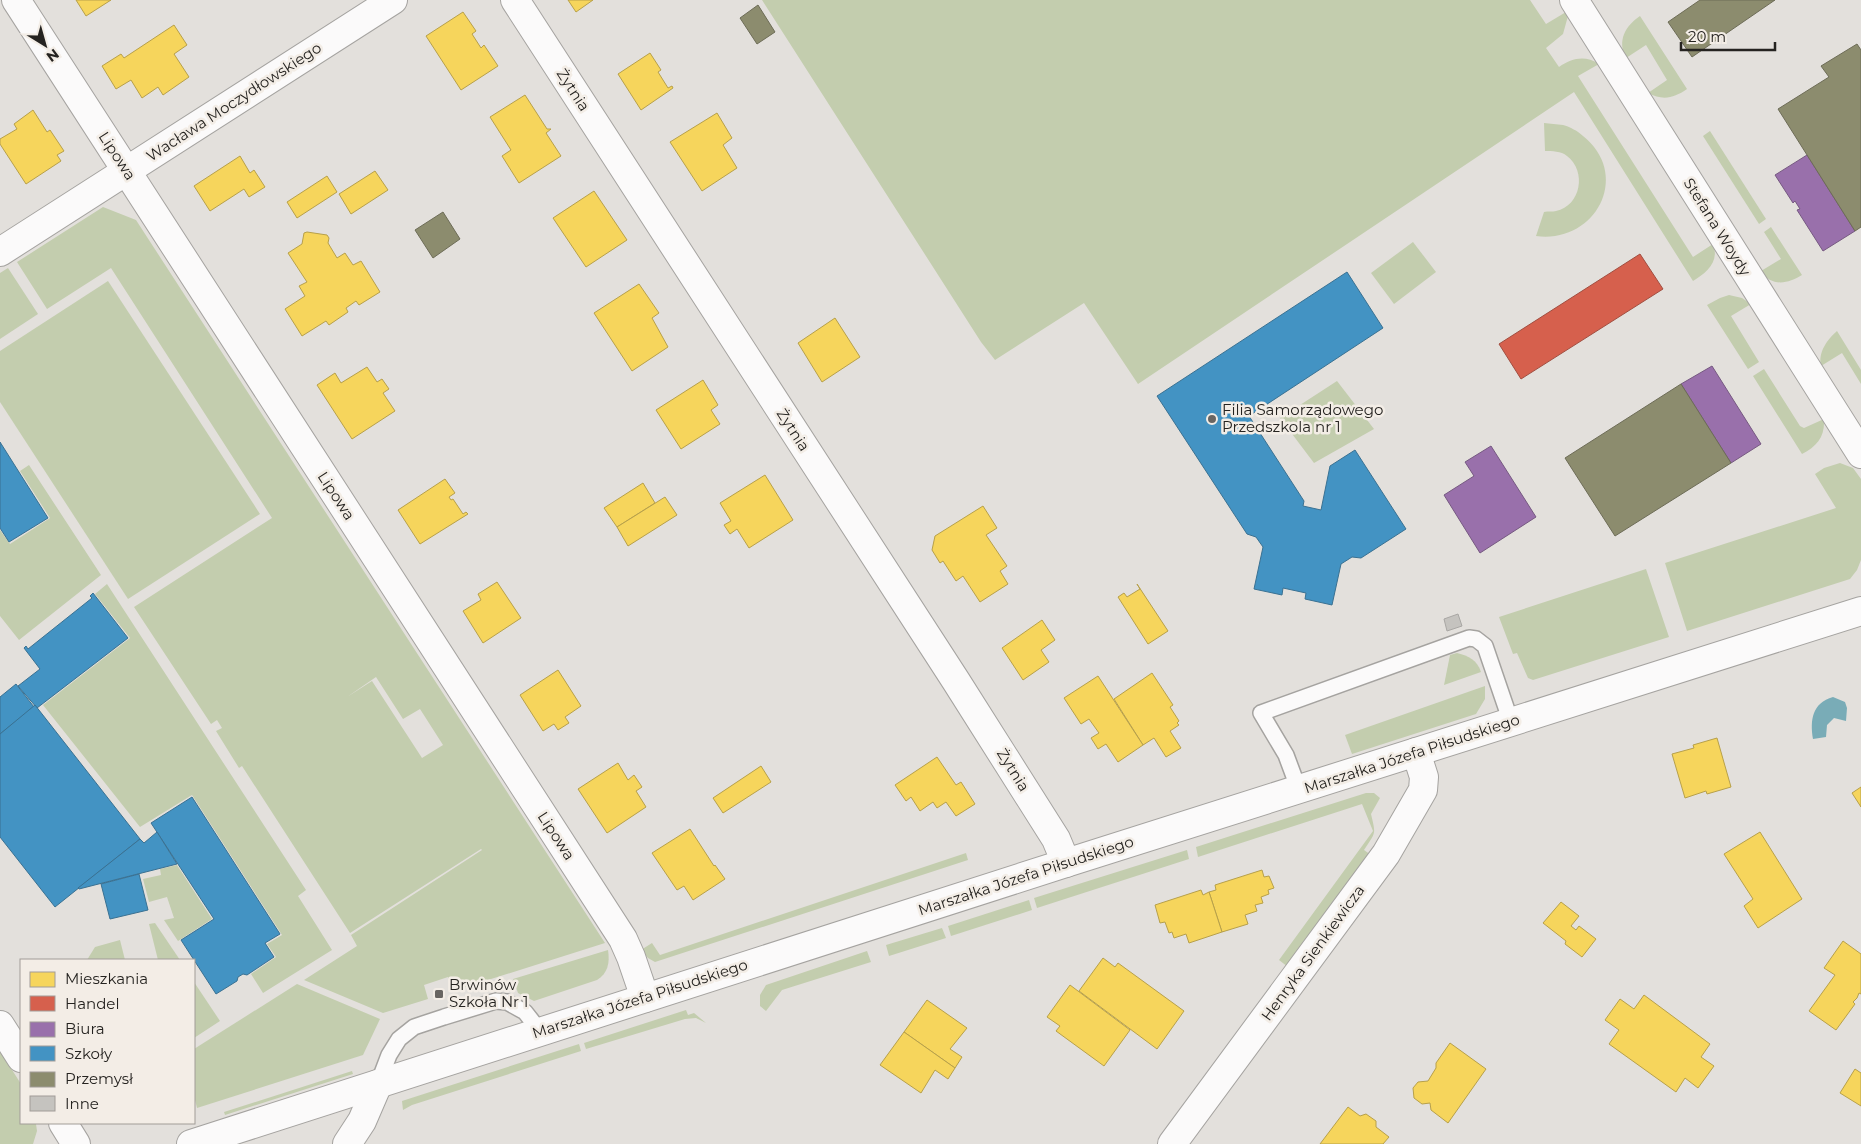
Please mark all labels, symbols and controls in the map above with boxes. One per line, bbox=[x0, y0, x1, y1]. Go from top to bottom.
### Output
north arrow bbox=[20, 20, 70, 70]
scale bar bbox=[1681, 20, 1775, 52]
text: 20 m bbox=[1688, 27, 1726, 46]
street label: Wacława Moczydłowskiego bbox=[143, 38, 325, 165]
text: N bbox=[43, 45, 63, 66]
street label: Żytnia bbox=[553, 65, 594, 115]
street label: Lipowa bbox=[95, 128, 140, 184]
street label: Stefana Woydy bbox=[1680, 174, 1756, 280]
place label: Filia Samorządowego Przedszkola nr 1 bbox=[1222, 400, 1383, 436]
street label: Żytnia bbox=[773, 405, 814, 455]
marker: Filia Samorządowego Przedszkola nr 1 bbox=[1206, 413, 1218, 425]
street label: Lipowa bbox=[314, 468, 359, 524]
street label: Marszałka Józefa Piłsudskiego bbox=[1302, 710, 1522, 797]
street label: Żytnia bbox=[993, 745, 1034, 795]
street label: Lipowa bbox=[534, 808, 579, 864]
street label: Marszałka Józefa Piłsudskiego bbox=[916, 832, 1136, 919]
street label: Henryka Sienkiewicza bbox=[1257, 881, 1368, 1024]
street label: Marszałka Józefa Piłsudskiego bbox=[530, 955, 750, 1042]
legend bbox=[20, 959, 195, 1124]
text: Mieszkania bbox=[65, 969, 148, 988]
place label: Brwinów Szkoła Nr 1 bbox=[449, 975, 528, 1011]
marker: Brwinów Szkoła Nr 1 bbox=[433, 988, 445, 1000]
text: Handel bbox=[65, 994, 119, 1013]
text: Biura bbox=[65, 1019, 105, 1038]
text: Szkoły bbox=[65, 1044, 113, 1063]
text: Przemysł bbox=[65, 1069, 134, 1088]
text: Inne bbox=[65, 1094, 99, 1113]

